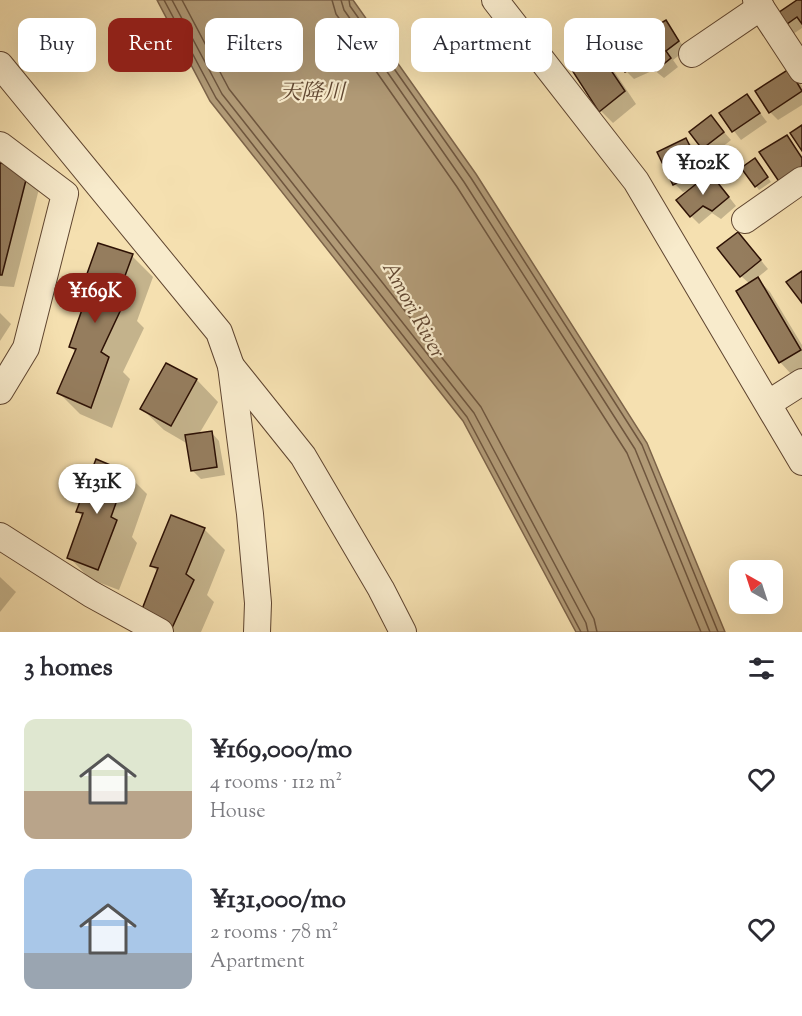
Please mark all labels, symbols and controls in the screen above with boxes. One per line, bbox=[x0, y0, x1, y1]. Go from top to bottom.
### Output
chip: Buy bbox=[18, 18, 96, 72]
chip: Rent bbox=[108, 18, 193, 72]
chip: Filters bbox=[205, 18, 303, 72]
chip: New bbox=[315, 18, 399, 72]
chip: Apartment bbox=[411, 18, 552, 72]
chip: House bbox=[564, 18, 665, 72]
water label: 天降川 bbox=[279, 78, 347, 110]
pin: ¥102K bbox=[661, 145, 745, 196]
text: ¥102K bbox=[676, 150, 730, 179]
water label: Amori River bbox=[373, 256, 452, 365]
pin: ¥169K bbox=[53, 273, 137, 324]
text: ¥169K bbox=[68, 278, 122, 307]
pin: ¥131K bbox=[55, 464, 139, 515]
text: ¥131K bbox=[72, 469, 122, 498]
north arrow bbox=[729, 560, 783, 614]
map controls bbox=[729, 560, 783, 614]
text: 3 homes bbox=[24, 650, 113, 687]
icon: filters bbox=[745, 652, 778, 685]
text: ¥169,000/mo bbox=[210, 732, 352, 769]
icon: home bbox=[72, 743, 144, 815]
icon: heart bbox=[745, 763, 778, 796]
text: 4 rooms · 112 m² bbox=[210, 769, 342, 798]
text: House bbox=[210, 798, 265, 827]
text: ¥131,000/mo bbox=[210, 882, 346, 919]
icon: home bbox=[72, 893, 144, 965]
icon: heart bbox=[745, 913, 778, 946]
text: 2 rooms · 78 m² bbox=[210, 919, 339, 948]
text: Apartment bbox=[210, 948, 305, 977]

